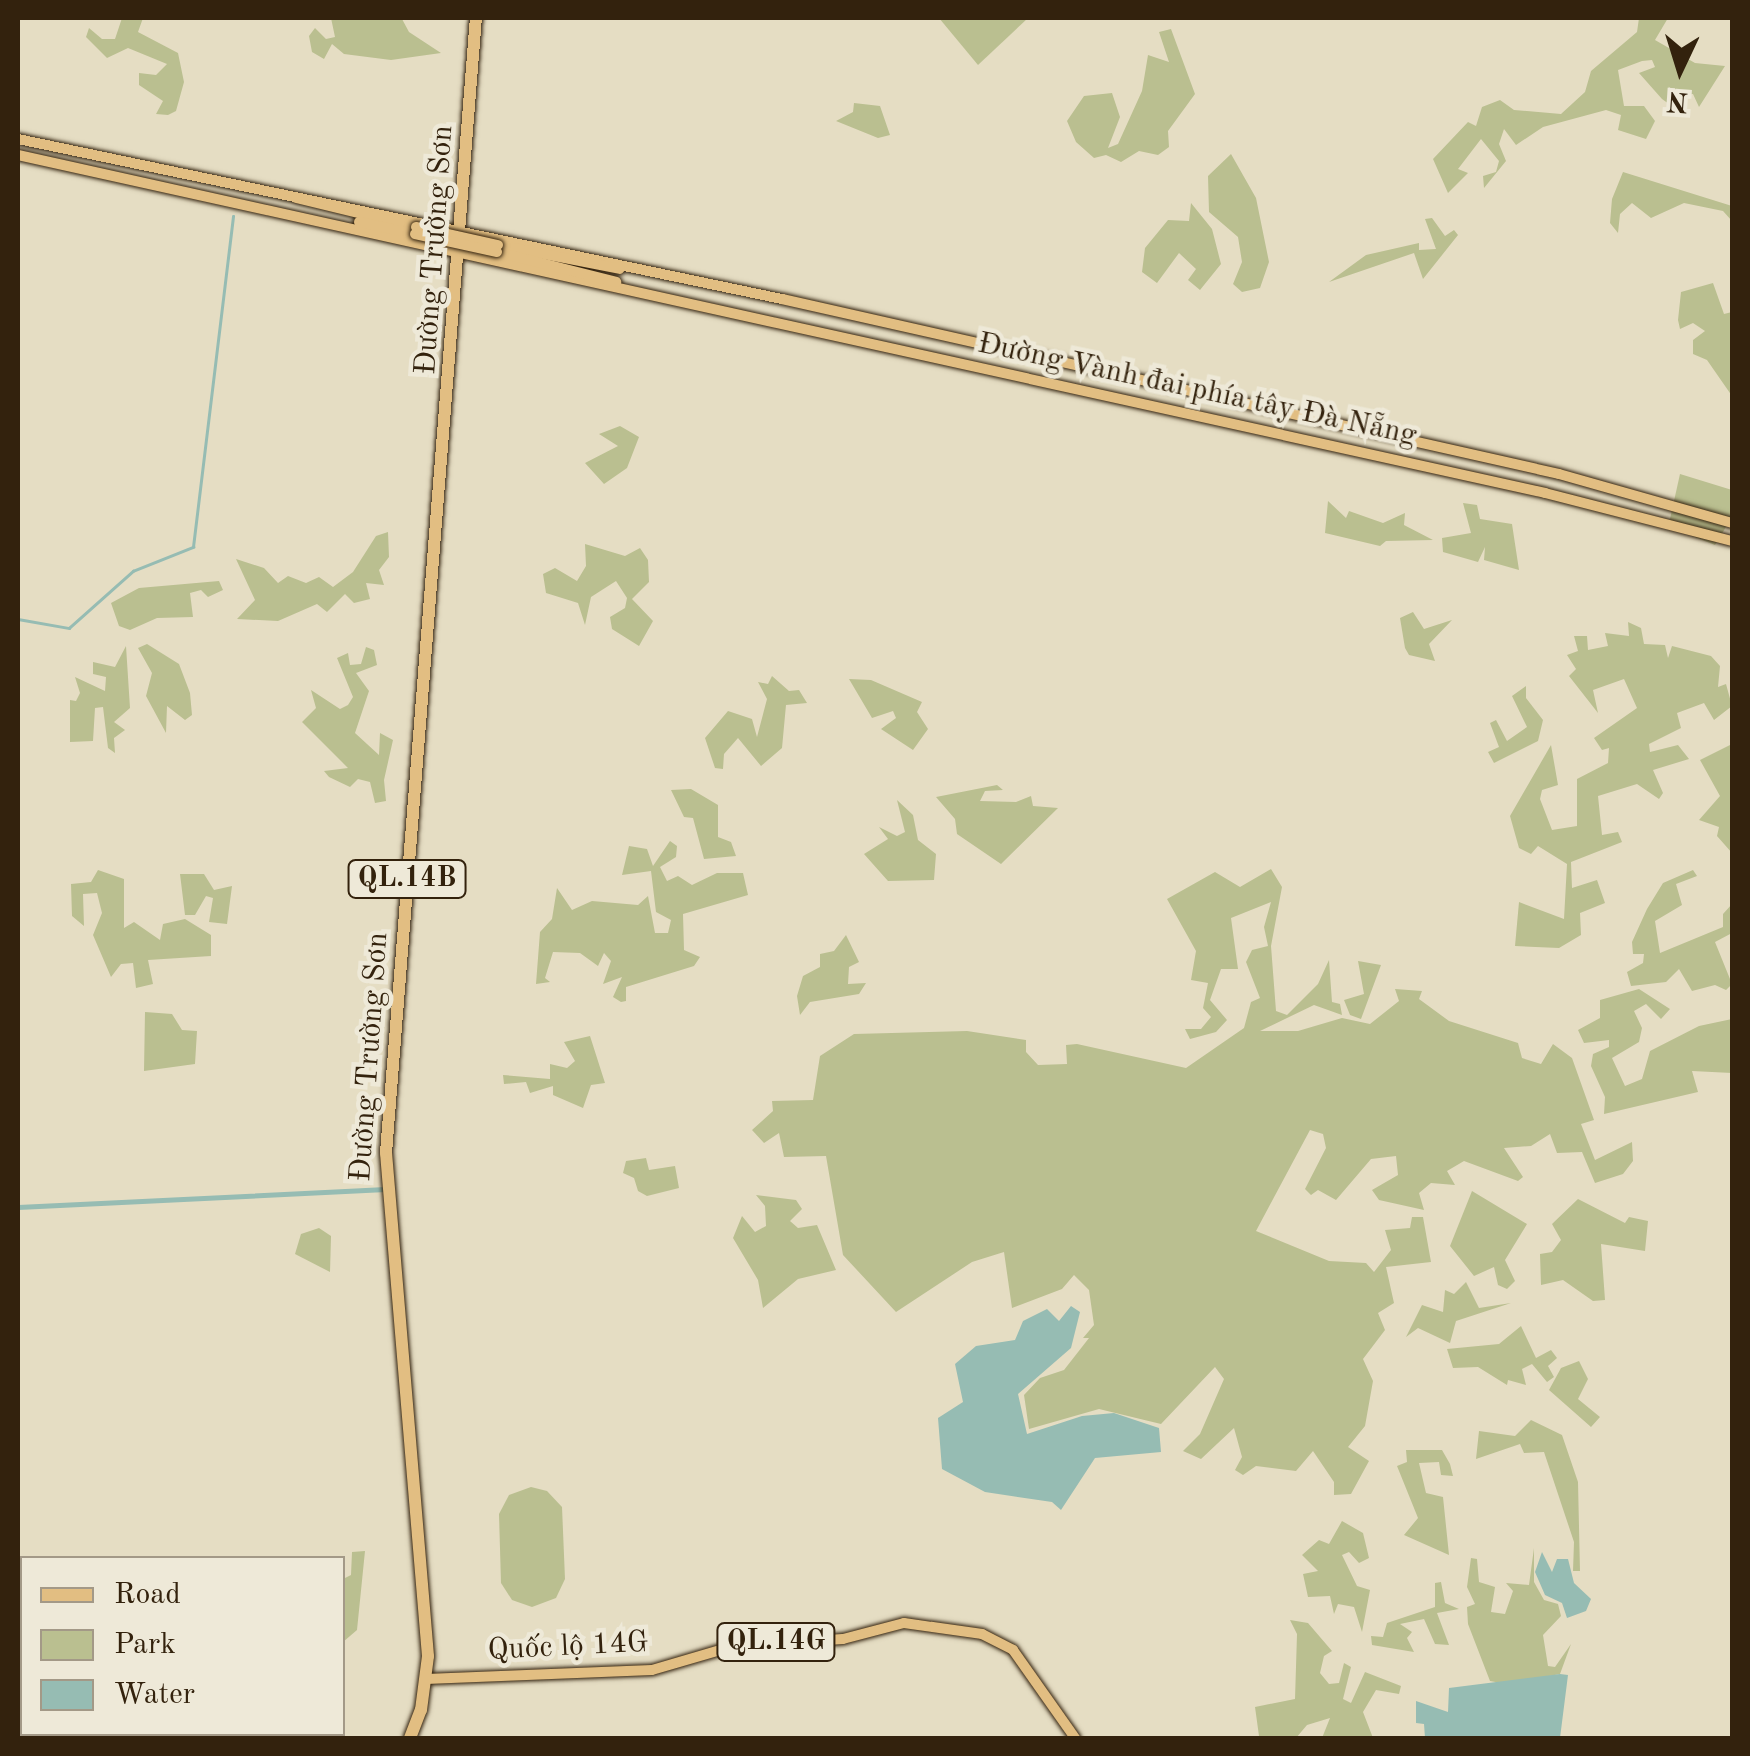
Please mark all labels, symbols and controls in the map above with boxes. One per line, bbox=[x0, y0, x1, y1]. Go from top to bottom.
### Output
north arrow bbox=[1630, 20, 1730, 120]
text: N bbox=[1666, 85, 1690, 115]
street label: Đường Trường Sơn bbox=[408, 124, 462, 376]
street label: Đường Vành đai phía tây Đà Nẵng bbox=[974, 326, 1420, 454]
road number: QL.14B bbox=[347, 856, 467, 902]
street label: Đường Trường Sơn bbox=[343, 931, 397, 1183]
legend bbox=[20, 1556, 345, 1736]
text: Road bbox=[114, 1580, 181, 1610]
road number: QL.14G bbox=[716, 1619, 836, 1665]
street label: Quốc lộ 14G bbox=[487, 1625, 649, 1669]
text: Park bbox=[114, 1630, 176, 1660]
text: Water bbox=[114, 1680, 195, 1710]

